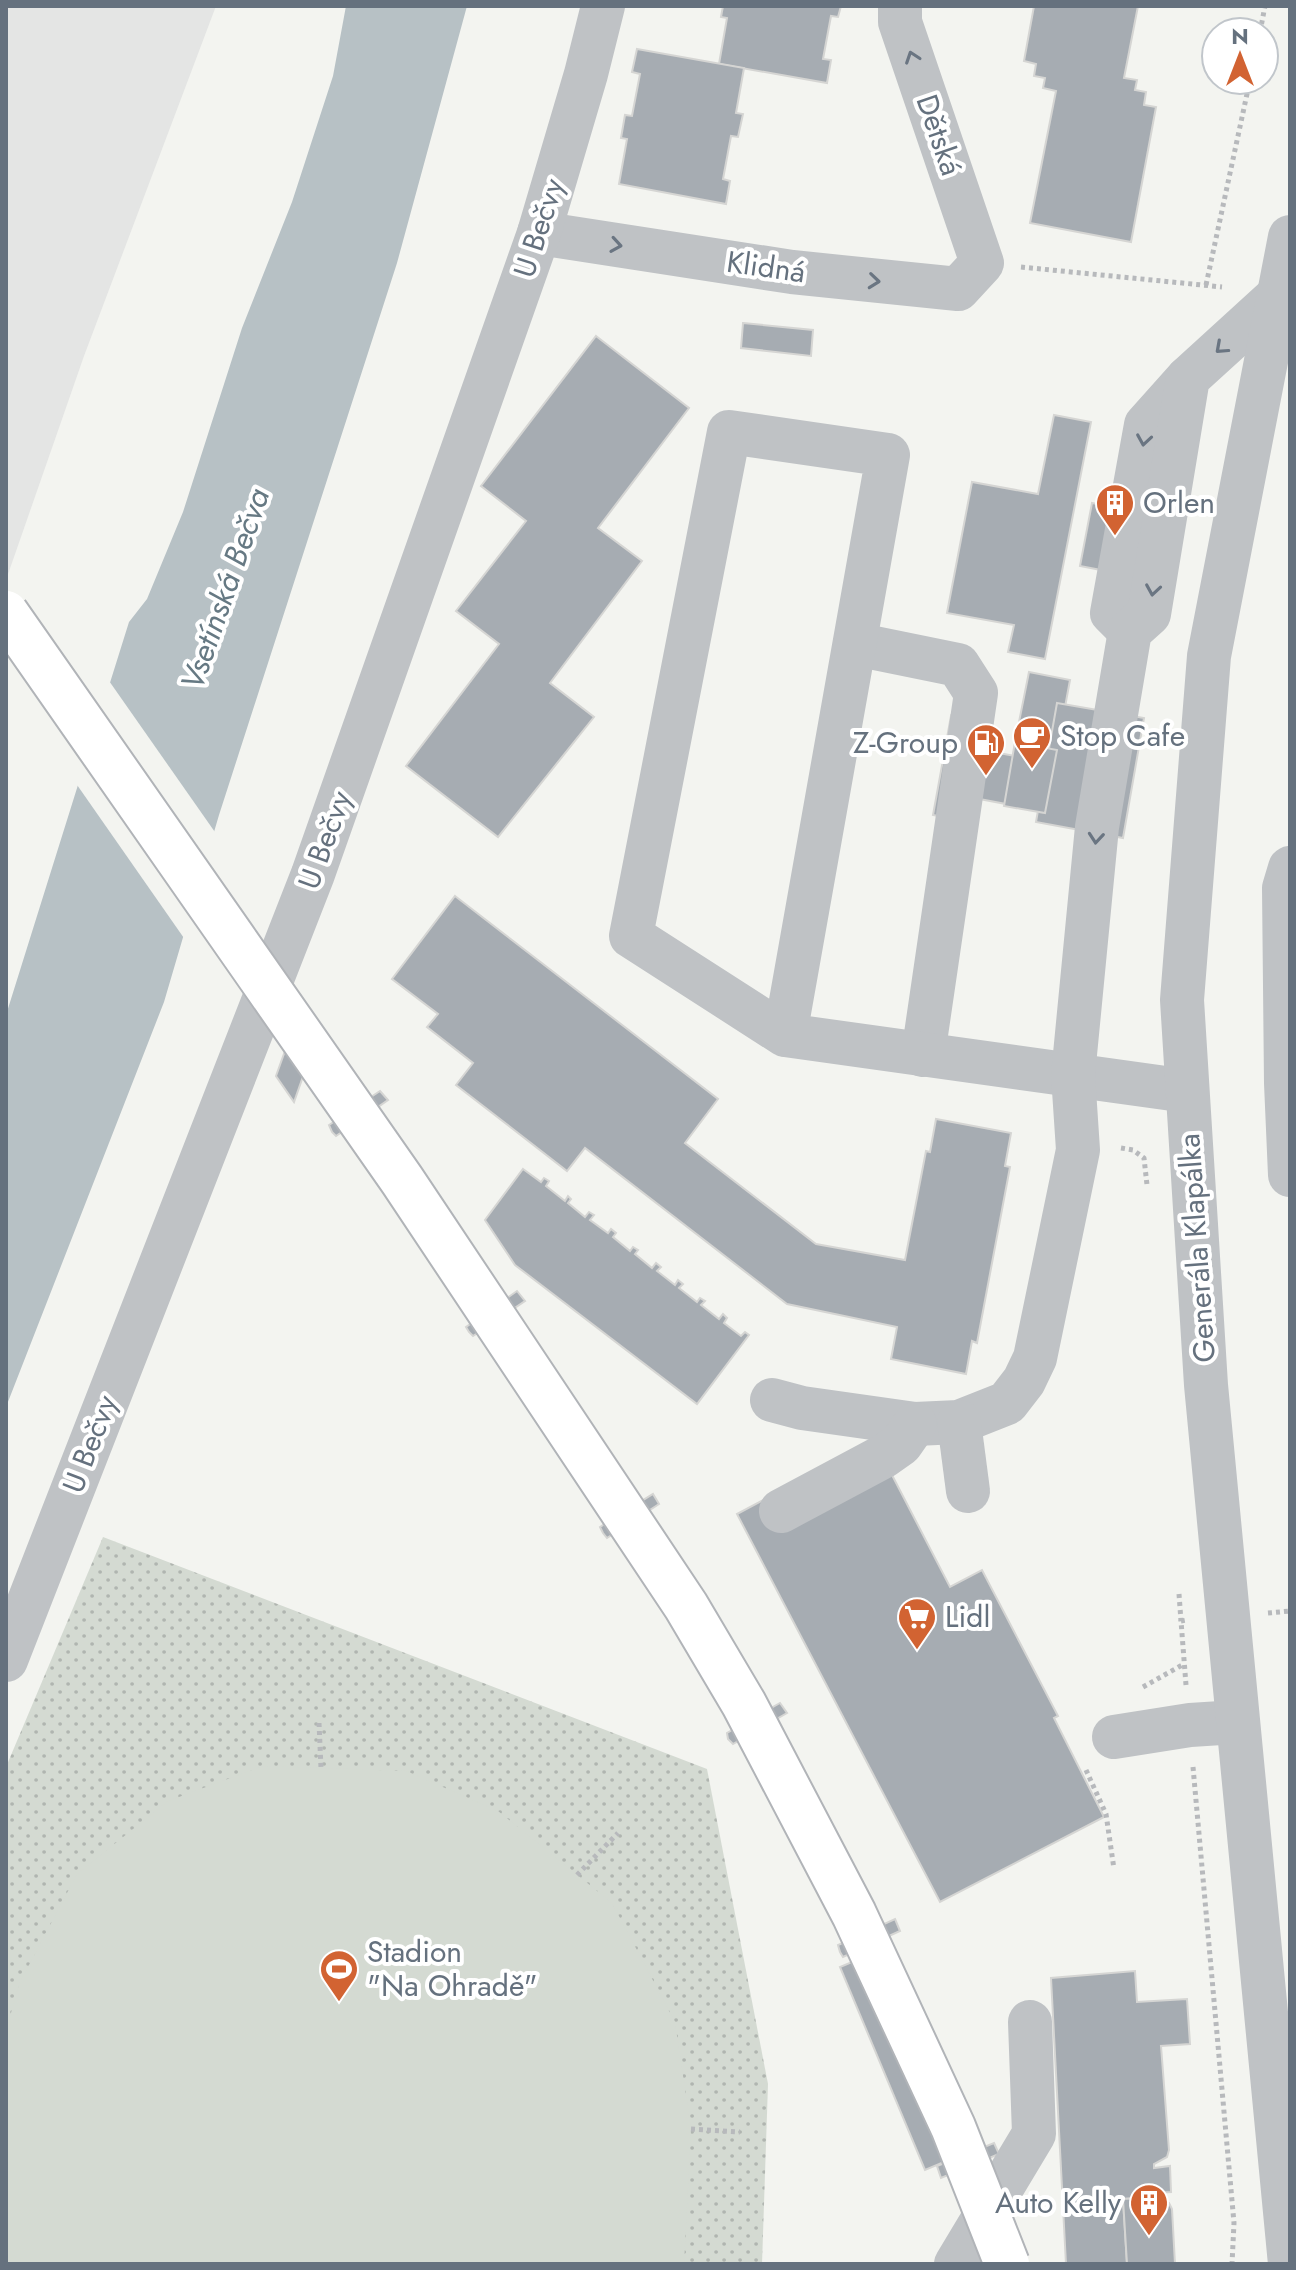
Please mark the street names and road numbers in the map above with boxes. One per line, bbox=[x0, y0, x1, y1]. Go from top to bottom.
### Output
street label: Dětská bbox=[906, 89, 973, 181]
street label: U Bečvy bbox=[502, 172, 575, 283]
street label: Klidná bbox=[724, 240, 808, 293]
street label: U Bečvy bbox=[287, 784, 362, 895]
street label: Generála Klapálka bbox=[1167, 1132, 1226, 1364]
street label: U Bečvy bbox=[51, 1388, 128, 1499]

